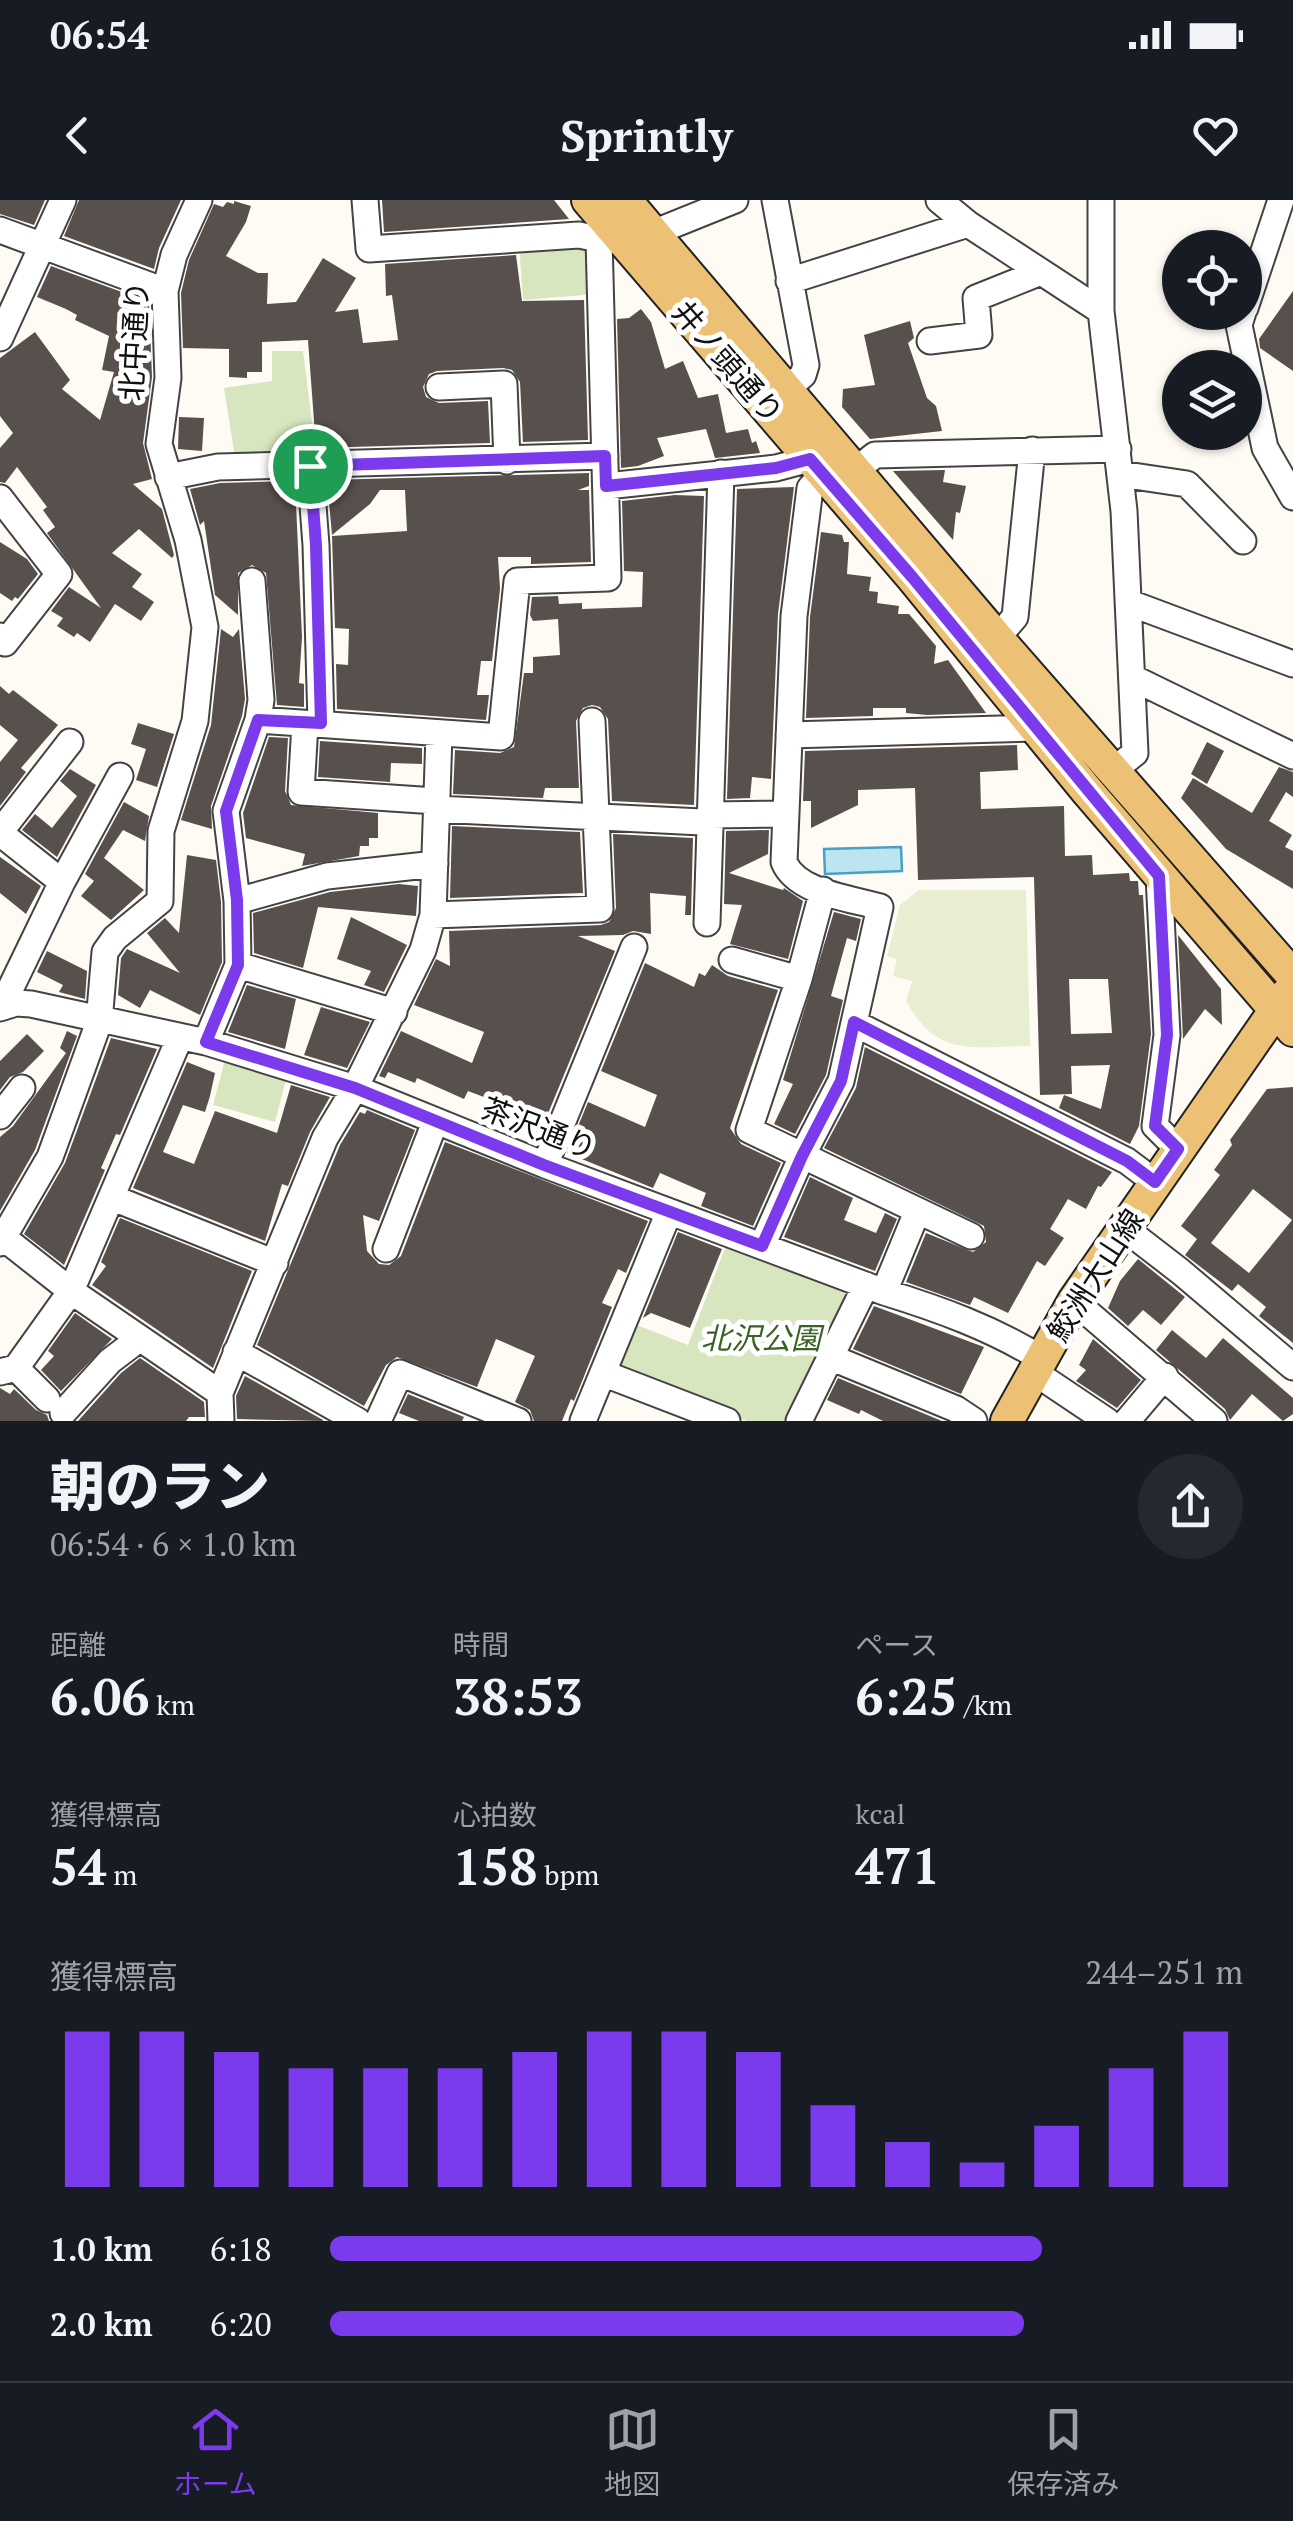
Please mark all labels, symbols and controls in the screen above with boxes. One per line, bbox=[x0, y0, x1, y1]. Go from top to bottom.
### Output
text: 06:54 bbox=[50, 10, 149, 60]
text: Sprintly bbox=[560, 105, 733, 165]
icon: back bbox=[50, 108, 105, 163]
icon: heart bbox=[1188, 108, 1243, 163]
map controls bbox=[1162, 230, 1262, 450]
button: locate bbox=[1162, 230, 1262, 330]
street label: 北中通り bbox=[111, 280, 157, 402]
street label: 井ノ頭通り bbox=[664, 292, 792, 432]
button: layers bbox=[1162, 350, 1262, 450]
pin bbox=[268, 424, 353, 509]
icon: arrive bbox=[283, 439, 338, 494]
street label: 茶沢通り bbox=[476, 1088, 602, 1168]
street label: 鮫洲大山線 bbox=[1037, 1201, 1153, 1349]
park label: 北沢公園 bbox=[701, 1318, 825, 1358]
text: 朝のラン bbox=[50, 1449, 270, 1522]
button: share bbox=[1138, 1454, 1243, 1559]
text: 06:54 · 6 × 1.0 km bbox=[50, 1523, 297, 1565]
text: 距離 bbox=[50, 1626, 106, 1663]
text: 時間 bbox=[453, 1626, 509, 1663]
text: ペース bbox=[855, 1626, 938, 1663]
text: 6.06 bbox=[50, 1663, 150, 1729]
text: 38:53 bbox=[453, 1663, 583, 1729]
text: 6:25 bbox=[855, 1663, 957, 1729]
text: km bbox=[150, 1686, 195, 1723]
text: /km bbox=[957, 1686, 1012, 1723]
text: kcal bbox=[855, 1795, 905, 1832]
text: 獲得標高 bbox=[50, 1796, 162, 1833]
text: 心拍数 bbox=[453, 1796, 537, 1833]
text: 471 bbox=[855, 1832, 940, 1898]
text: 54 bbox=[50, 1833, 107, 1899]
text: 158 bbox=[453, 1833, 537, 1899]
text: m bbox=[107, 1856, 137, 1893]
text: bpm bbox=[537, 1856, 599, 1893]
text: 244–251 m bbox=[1085, 1951, 1243, 1993]
text: 獲得標高 bbox=[50, 1955, 178, 1997]
text: 1.0 km bbox=[50, 2228, 153, 2270]
text: 6:18 bbox=[210, 2228, 272, 2270]
text: 2.0 km bbox=[50, 2303, 153, 2345]
text: 6:20 bbox=[210, 2303, 272, 2345]
tab: ホーム bbox=[174, 2402, 257, 2502]
tab: 地図 bbox=[604, 2402, 660, 2502]
tab: 保存済み bbox=[1007, 2402, 1119, 2502]

